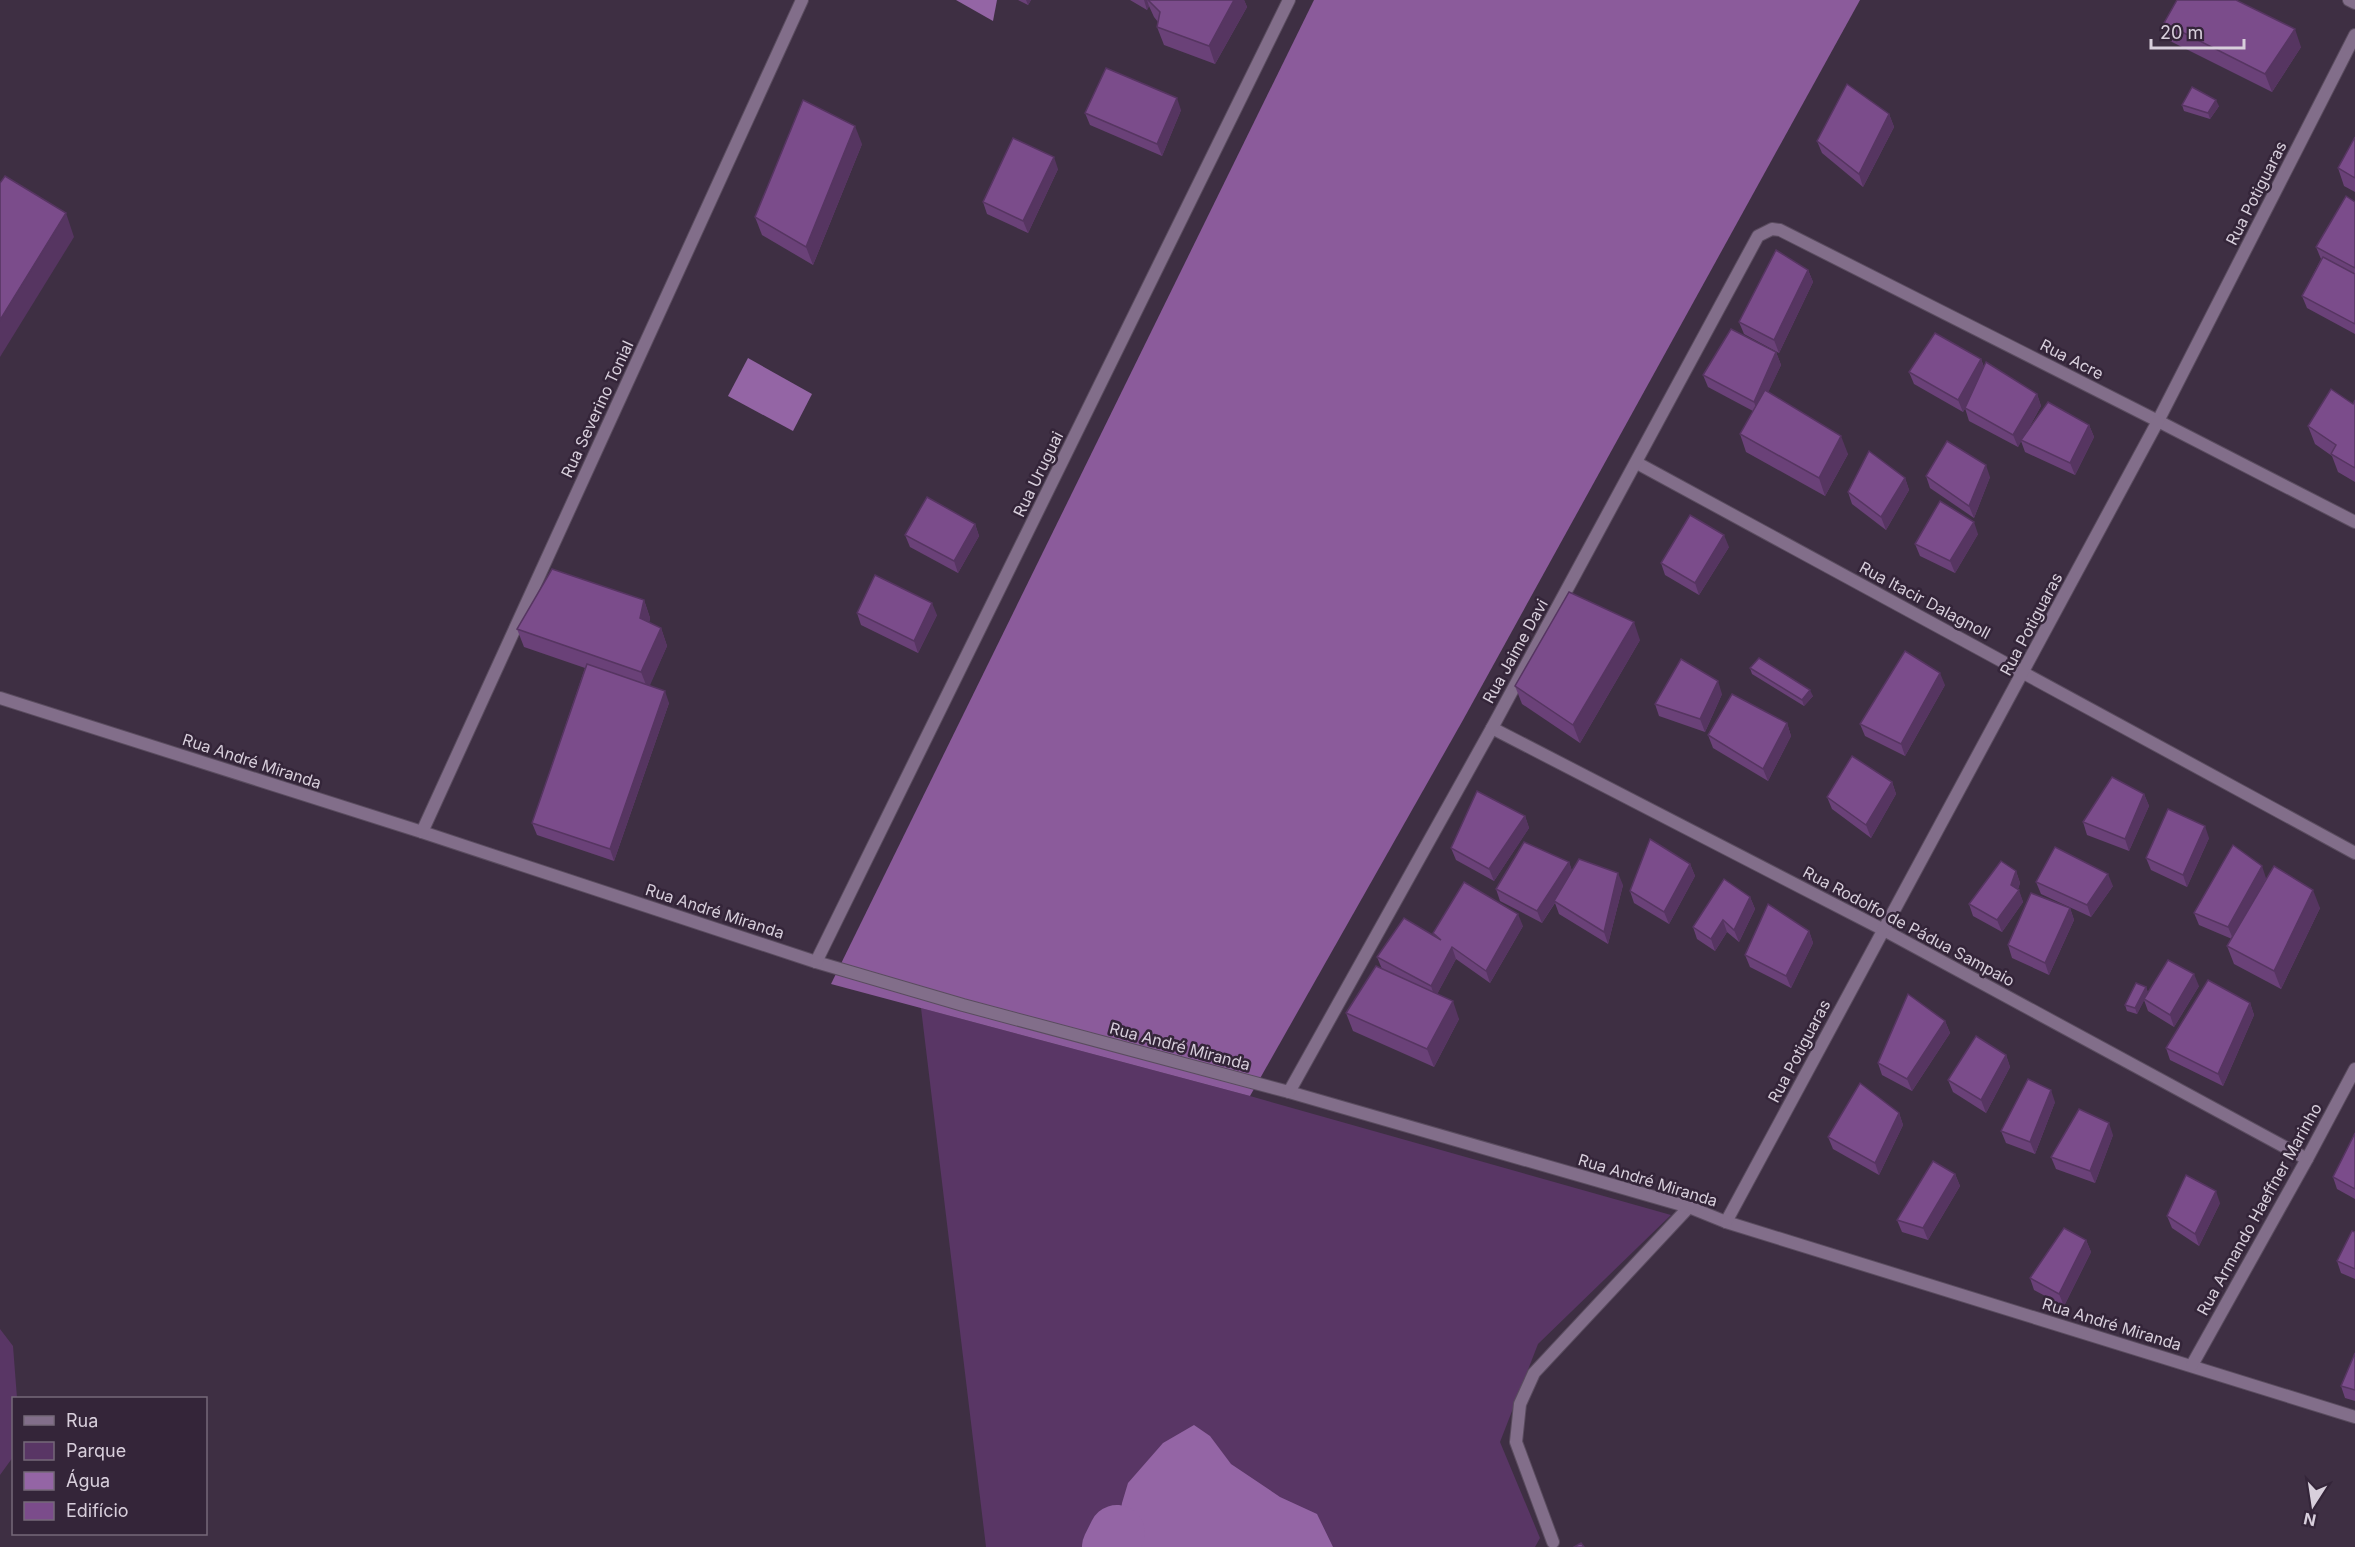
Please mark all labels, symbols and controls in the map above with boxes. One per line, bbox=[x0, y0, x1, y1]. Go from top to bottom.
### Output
scale bar bbox=[2151, 12, 2244, 50]
text: 20 m bbox=[2160, 22, 2203, 43]
street label: Rua Potiguaras bbox=[2221, 138, 2291, 248]
street label: Rua Acre bbox=[2037, 335, 2107, 383]
street label: Rua Severino Tonial bbox=[556, 337, 638, 481]
street label: Rua Uruguai bbox=[1009, 428, 1067, 520]
street label: Rua Itacir Dalagnoll bbox=[1856, 557, 1994, 643]
street label: Rua Potiguaras bbox=[1995, 569, 2067, 679]
street label: Rua Jaime Davi bbox=[1478, 595, 1552, 707]
street label: Rua André Miranda bbox=[180, 729, 324, 793]
street label: Rua Rodolfo de Pádua Sampaio bbox=[1800, 862, 2018, 990]
street label: Rua André Miranda bbox=[643, 879, 787, 943]
street label: Rua Potiguaras bbox=[1763, 996, 1835, 1106]
street label: Rua André Miranda bbox=[1108, 1018, 1252, 1074]
street label: Rua Armando Haeffner Marinho bbox=[2192, 1099, 2326, 1319]
street label: Rua André Miranda bbox=[1576, 1149, 1720, 1211]
street label: Rua André Miranda bbox=[2040, 1293, 2184, 1355]
legend bbox=[12, 1397, 207, 1535]
text: Rua bbox=[66, 1410, 98, 1431]
text: Parque bbox=[66, 1440, 126, 1461]
text: Água bbox=[66, 1469, 110, 1491]
north arrow bbox=[2283, 1475, 2343, 1535]
text: Edifício bbox=[66, 1500, 129, 1521]
text: N bbox=[2302, 1509, 2318, 1531]

